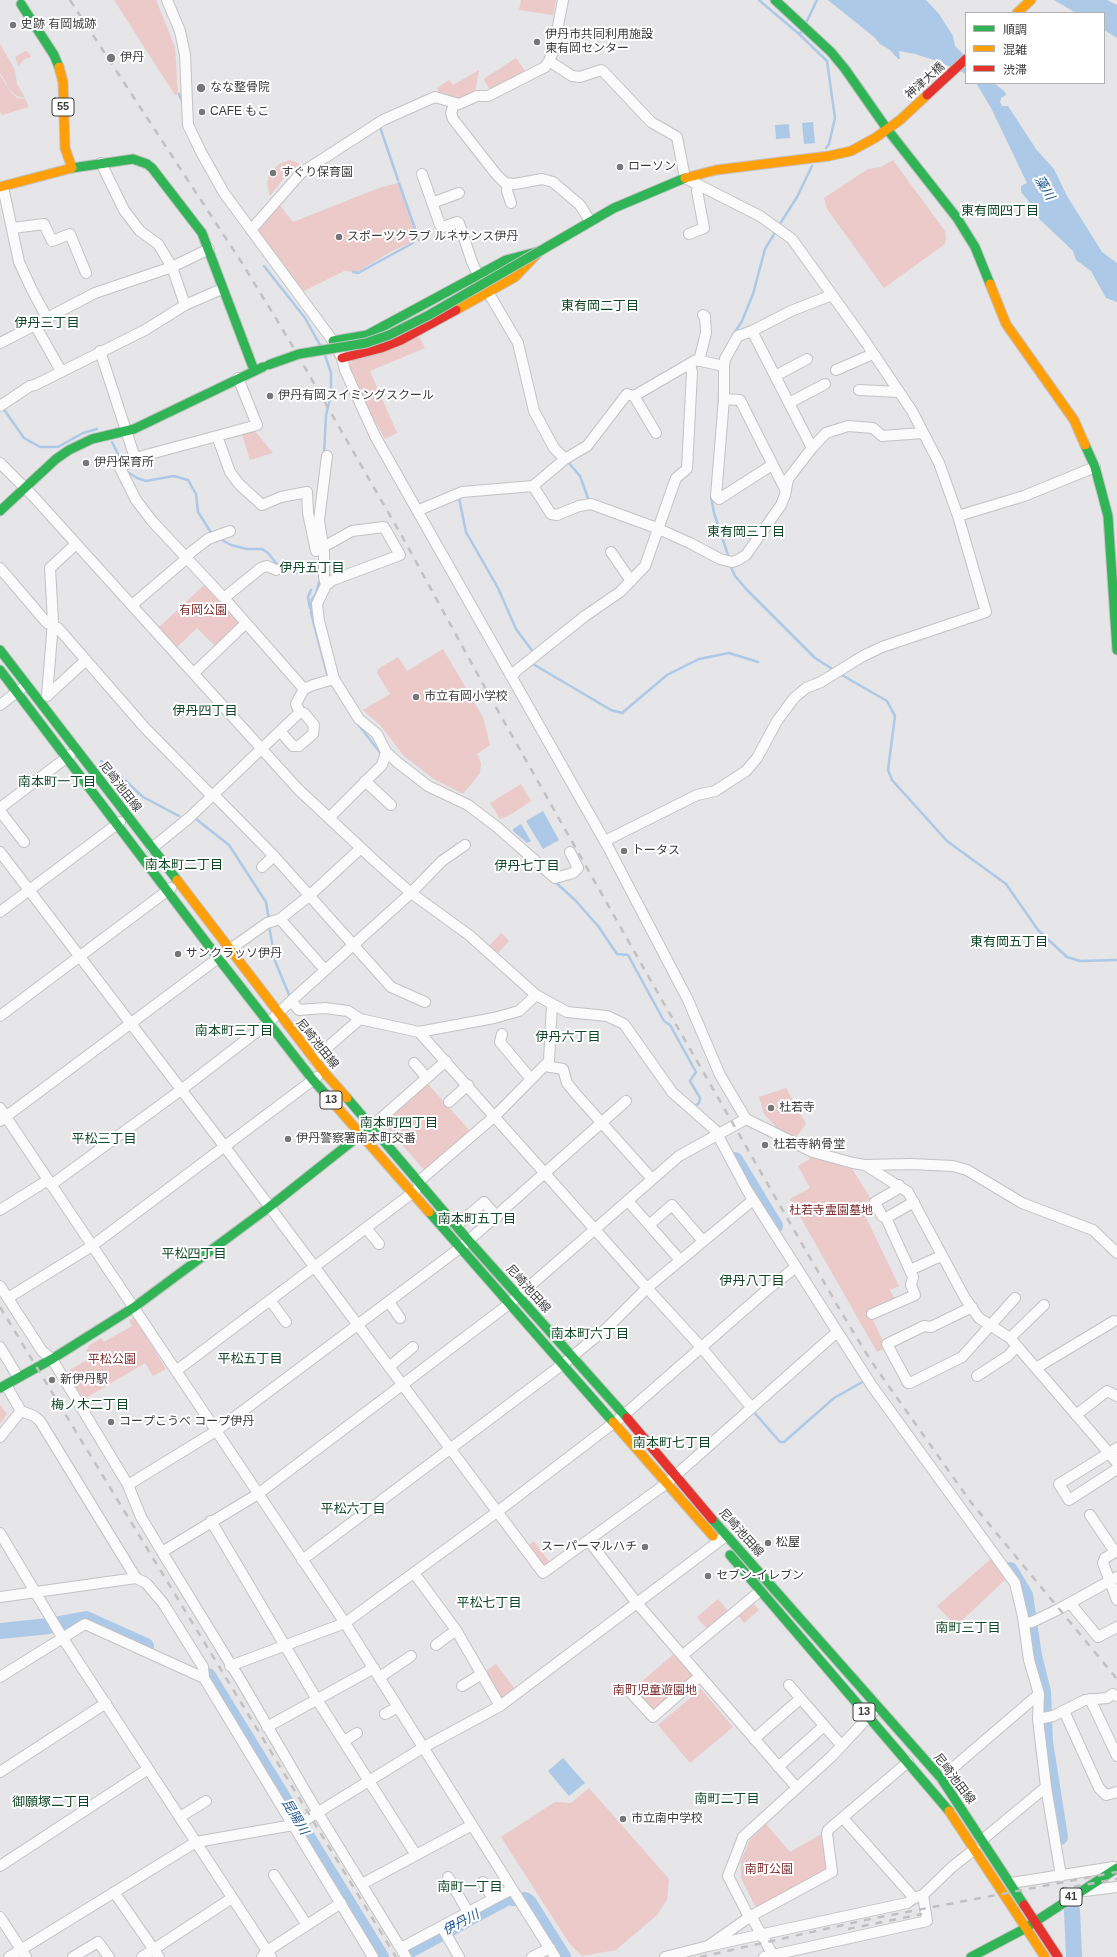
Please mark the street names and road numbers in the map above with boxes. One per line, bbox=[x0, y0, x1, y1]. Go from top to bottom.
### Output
street label: 神津大橋 bbox=[902, 60, 948, 102]
road number: 55 bbox=[52, 98, 74, 116]
street label: 尼崎池田線 bbox=[96, 759, 144, 815]
street label: 尼崎池田線 bbox=[293, 1016, 341, 1072]
road number: 13 bbox=[320, 1091, 342, 1109]
street label: 尼崎池田線 bbox=[503, 1262, 553, 1316]
street label: 尼崎池田線 bbox=[716, 1506, 766, 1560]
road number: 13 bbox=[853, 1703, 875, 1721]
street label: 尼崎池田線 bbox=[930, 1751, 978, 1807]
road number: 41 bbox=[1060, 1888, 1082, 1906]

